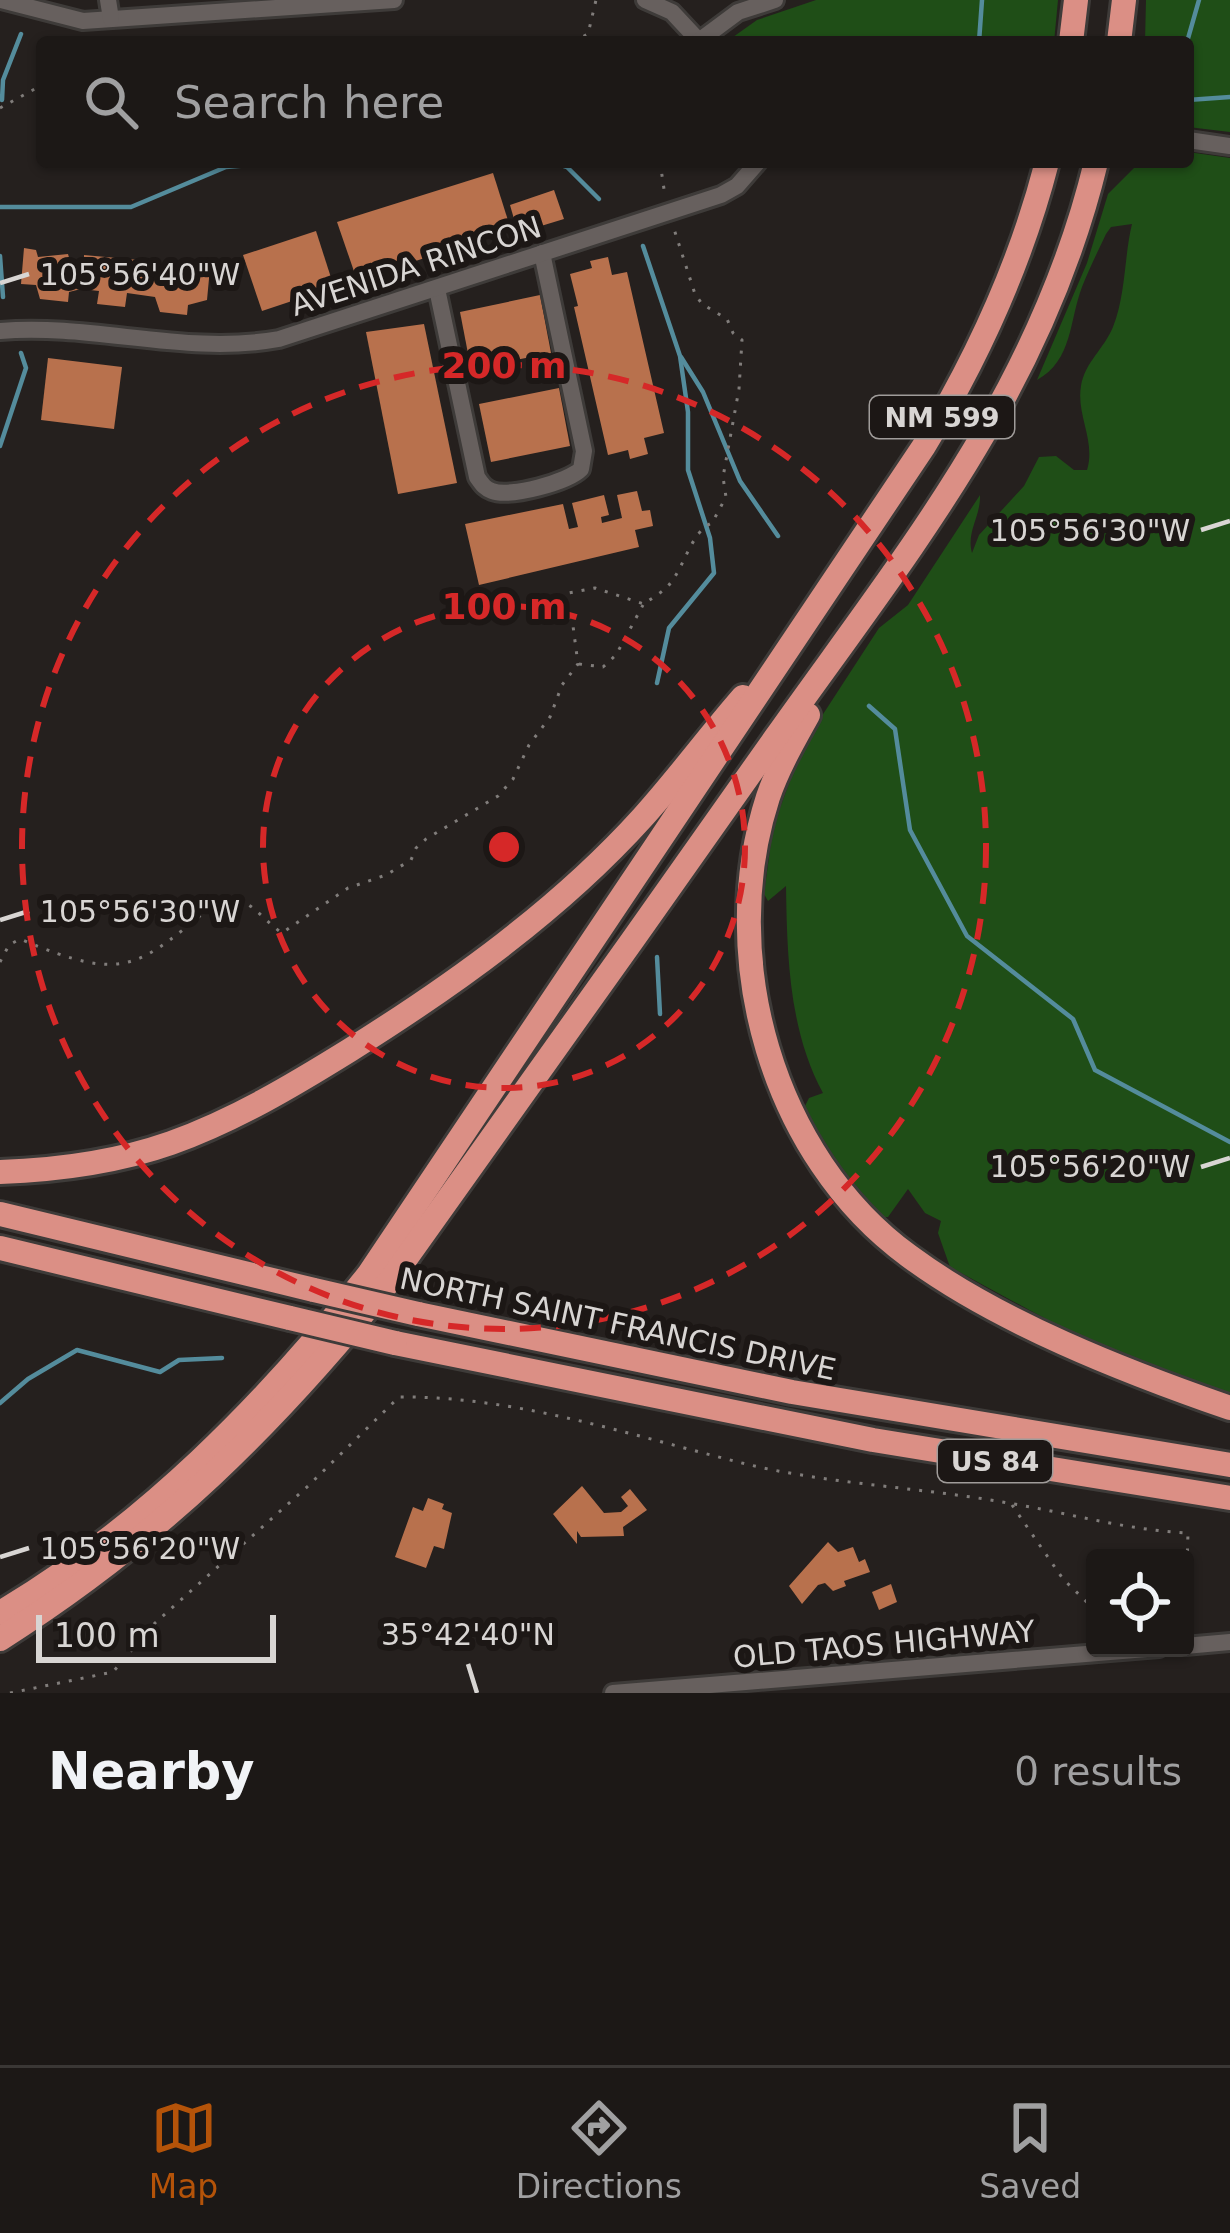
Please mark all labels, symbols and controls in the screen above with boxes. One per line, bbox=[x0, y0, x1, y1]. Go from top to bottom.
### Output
search box bbox=[36, 36, 1194, 168]
icon: search bbox=[78, 69, 144, 135]
text: Search here bbox=[174, 76, 444, 129]
street label: AVENIDA RINCON bbox=[286, 209, 546, 323]
text: 105°56'40"W bbox=[40, 257, 240, 292]
text: 200 m bbox=[441, 345, 567, 386]
road number: NM 599 bbox=[870, 396, 1014, 438]
text: 105°56'30"W bbox=[990, 513, 1190, 548]
text: 100 m bbox=[441, 586, 567, 627]
centre of rings bbox=[483, 826, 525, 868]
text: 105°56'30"W bbox=[40, 894, 240, 929]
text: 105°56'20"W bbox=[990, 1149, 1190, 1184]
street label: NORTH SAINT FRANCIS DRIVE bbox=[397, 1261, 839, 1387]
road number: US 84 bbox=[938, 1440, 1052, 1482]
text: 105°56'20"W bbox=[40, 1531, 240, 1566]
map controls bbox=[1086, 1549, 1194, 1657]
button: locate bbox=[1086, 1549, 1194, 1657]
scale bar bbox=[36, 1609, 276, 1662]
street label: OLD TAOS HIGHWAY bbox=[732, 1613, 1037, 1675]
text: 100 m bbox=[54, 1616, 160, 1655]
text: 35°42'40"N bbox=[381, 1617, 555, 1652]
text: Nearby bbox=[48, 1742, 255, 1801]
text: 0 results bbox=[1014, 1749, 1182, 1794]
tab: Map bbox=[149, 2095, 218, 2206]
tab: Directions bbox=[516, 2095, 682, 2206]
tab: Saved bbox=[979, 2095, 1081, 2206]

